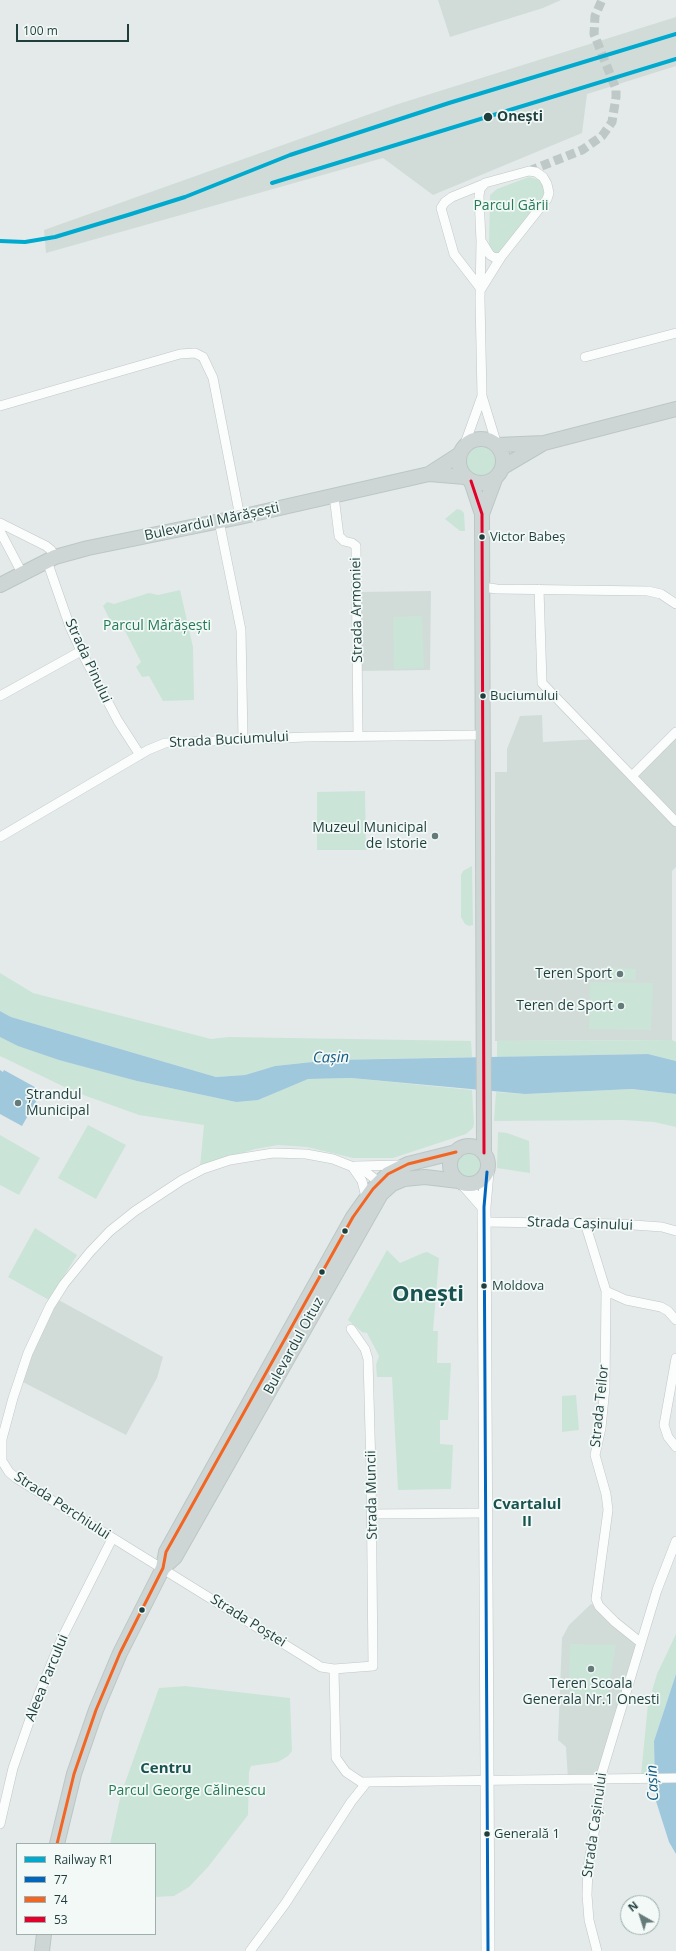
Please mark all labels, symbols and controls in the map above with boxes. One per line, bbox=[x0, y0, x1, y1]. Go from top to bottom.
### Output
scale bar bbox=[18, 16, 131, 42]
text: 100 m bbox=[23, 22, 58, 39]
place label: Onești bbox=[497, 109, 543, 125]
marker: Onești bbox=[482, 111, 494, 123]
park label: Parcul Gării bbox=[473, 198, 549, 214]
street label: Bulevardul Mărășești bbox=[143, 499, 281, 545]
place label: Victor Babeș bbox=[490, 529, 565, 545]
marker: Victor Babeș bbox=[477, 532, 487, 542]
street label: Strada Armoniei bbox=[348, 557, 366, 663]
street label: Strada Pinului bbox=[61, 616, 115, 706]
park label: Parcul Mărășești bbox=[103, 618, 211, 634]
place label: Buciumului bbox=[490, 688, 558, 704]
marker: Buciumului bbox=[478, 691, 488, 701]
street label: Strada Buciumului bbox=[169, 728, 289, 752]
place label: Muzeul Municipal de Istorie bbox=[312, 820, 427, 852]
marker: Muzeul Municipal de Istorie bbox=[430, 831, 440, 841]
place label: Teren Sport bbox=[535, 966, 612, 982]
marker: Teren Sport bbox=[615, 969, 625, 979]
place label: Teren de Sport bbox=[516, 998, 613, 1014]
marker: Teren de Sport bbox=[616, 1001, 626, 1011]
water label: Cașin bbox=[313, 1049, 349, 1067]
place label: Ștrandul Municipal bbox=[26, 1087, 89, 1120]
marker: Ștrandul Municipal bbox=[13, 1098, 23, 1108]
street label: Strada Cașinului bbox=[527, 1214, 633, 1234]
unlabelled marker bbox=[340, 1226, 350, 1236]
unlabelled marker bbox=[317, 1267, 327, 1277]
place label: Moldova bbox=[492, 1278, 544, 1294]
marker: Moldova bbox=[479, 1281, 489, 1291]
district label: Onești bbox=[392, 1282, 464, 1308]
street label: Bulevardul Oituz bbox=[260, 1295, 328, 1397]
street label: Strada Teilor bbox=[587, 1364, 613, 1448]
street label: Strada Muncii bbox=[363, 1450, 381, 1540]
street label: Strada Perchiului bbox=[11, 1469, 113, 1543]
district label: Cvartalul II bbox=[493, 1496, 561, 1531]
street label: Strada Poștei bbox=[207, 1591, 289, 1651]
unlabelled marker bbox=[137, 1605, 147, 1615]
street label: Aleea Parcului bbox=[22, 1632, 72, 1724]
marker: Teren Scoala Generala Nr.1 Onesti bbox=[586, 1664, 596, 1674]
place label: Teren Scoala Generala Nr.1 Onesti bbox=[522, 1676, 660, 1708]
district label: Centru bbox=[140, 1760, 192, 1778]
water label: Cașin bbox=[643, 1764, 663, 1802]
street label: Strada Cașinului bbox=[579, 1771, 611, 1879]
park label: Parcul George Călinescu bbox=[108, 1783, 266, 1799]
place label: Generală 1 bbox=[494, 1826, 560, 1842]
marker: Generală 1 bbox=[482, 1829, 492, 1839]
legend bbox=[16, 1843, 156, 1935]
text: Railway R1 bbox=[54, 1851, 114, 1868]
text: 77 bbox=[54, 1871, 68, 1888]
text: 74 bbox=[54, 1891, 68, 1908]
north arrow bbox=[620, 1895, 660, 1935]
text: N bbox=[625, 1897, 641, 1915]
text: 53 bbox=[54, 1911, 68, 1928]

